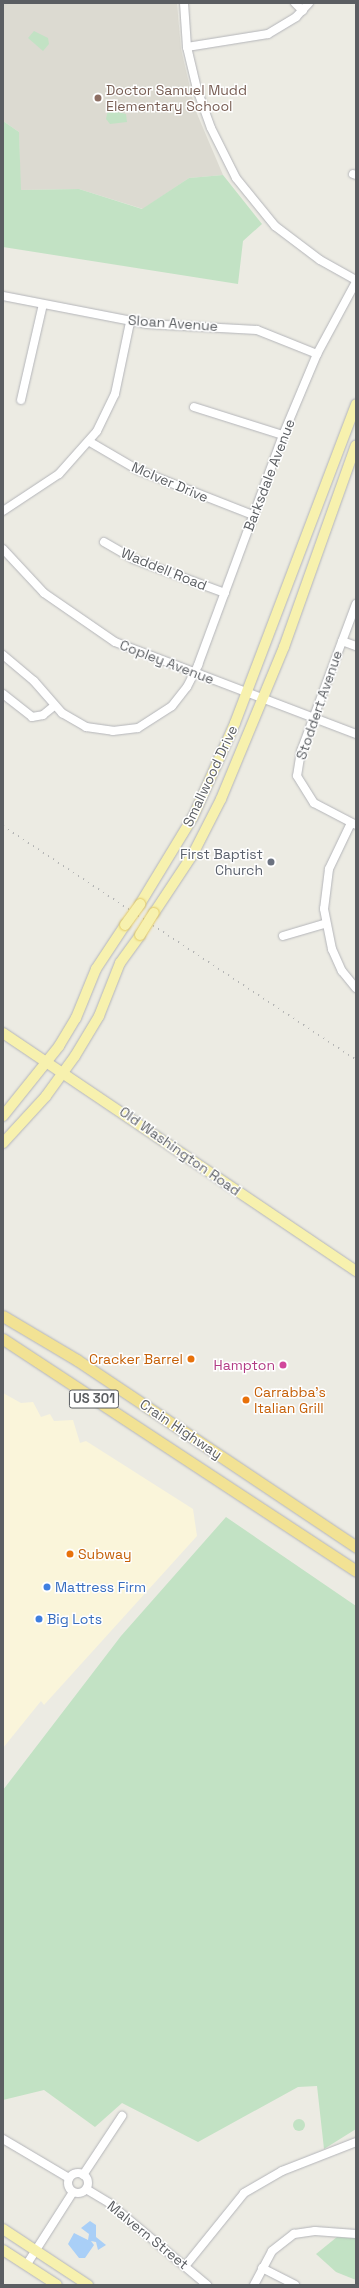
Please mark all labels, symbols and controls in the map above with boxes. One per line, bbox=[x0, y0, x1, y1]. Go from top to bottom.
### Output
place label: Doctor Samuel Mudd Elementary School bbox=[106, 82, 247, 114]
marker: Doctor Samuel Mudd Elementary School bbox=[93, 93, 103, 103]
street label: Sloan Avenue bbox=[127, 311, 219, 335]
street label: Barksdale Avenue bbox=[240, 416, 298, 534]
street label: McIver Drive bbox=[129, 458, 211, 506]
street label: Waddell Road bbox=[119, 544, 209, 594]
street label: Copley Avenue bbox=[117, 636, 217, 688]
street label: Stoddert Avenue bbox=[292, 648, 346, 762]
street label: Smallwood Drive bbox=[179, 723, 241, 829]
place label: First Baptist Church bbox=[180, 846, 263, 878]
marker: First Baptist Church bbox=[266, 857, 276, 867]
street label: Old Washington Road bbox=[116, 1103, 244, 1199]
place label: Cracker Barrel bbox=[89, 1351, 183, 1367]
marker: Cracker Barrel bbox=[186, 1354, 196, 1364]
place label: Hampton bbox=[214, 1357, 275, 1373]
marker: Hampton bbox=[278, 1360, 288, 1370]
place label: Carrabba's Italian Grill bbox=[254, 1384, 326, 1416]
road number: US 301 bbox=[68, 1388, 120, 1410]
street label: Crain Highway bbox=[137, 1395, 225, 1463]
marker: Carrabba's Italian Grill bbox=[241, 1395, 251, 1405]
place label: Subway bbox=[78, 1546, 132, 1562]
marker: Subway bbox=[65, 1549, 75, 1559]
place label: Mattress Firm bbox=[55, 1579, 146, 1595]
marker: Mattress Firm bbox=[42, 1582, 52, 1592]
place label: Big Lots bbox=[47, 1611, 102, 1627]
marker: Big Lots bbox=[34, 1614, 44, 1624]
street label: Malvern Street bbox=[104, 2197, 192, 2273]

